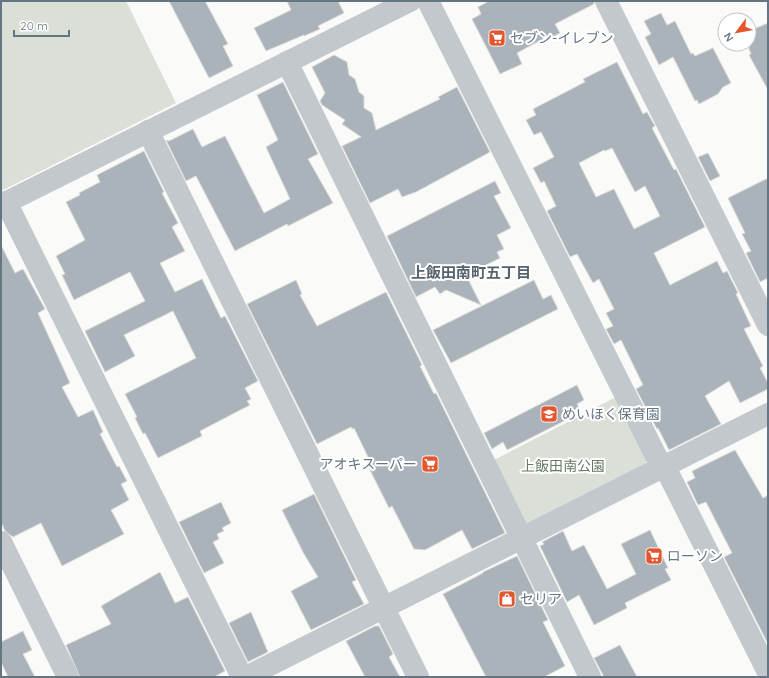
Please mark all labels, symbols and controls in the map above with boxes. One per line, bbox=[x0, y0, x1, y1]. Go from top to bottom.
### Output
scale bar bbox=[14, 12, 69, 38]
north arrow bbox=[717, 12, 757, 52]
text: 20 m bbox=[20, 18, 48, 33]
supermarket icon: セブン-イレブン bbox=[487, 28, 507, 48]
place label: セブン-イレブン bbox=[510, 29, 613, 47]
text: N bbox=[720, 30, 737, 44]
district label: 上飯田南町五丁目 bbox=[411, 263, 531, 282]
school or university icon: めいほく保育園 bbox=[539, 404, 559, 424]
place label: めいほく保育園 bbox=[562, 405, 660, 423]
supermarket icon: アオキスーパー bbox=[420, 454, 440, 474]
place label: アオキスーパー bbox=[320, 455, 417, 473]
park label: 上飯田南公園 bbox=[521, 457, 605, 475]
supermarket icon: ローソン bbox=[644, 546, 664, 566]
place label: ローソン bbox=[667, 547, 723, 565]
shop icon: セリア bbox=[497, 589, 517, 609]
place label: セリア bbox=[520, 590, 562, 608]

